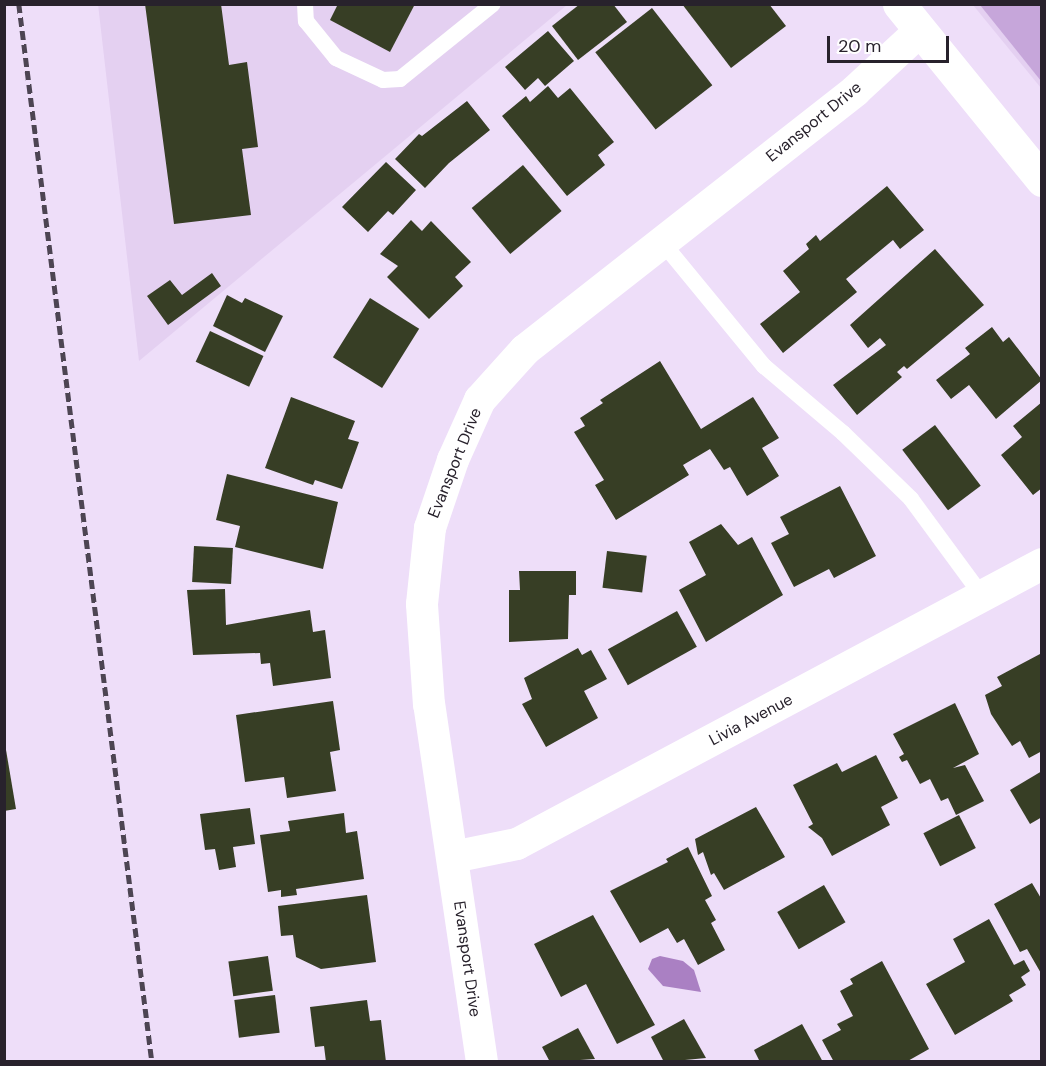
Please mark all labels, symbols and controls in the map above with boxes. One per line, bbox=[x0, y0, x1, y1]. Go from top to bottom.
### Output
scale bar bbox=[830, 24, 952, 62]
text: 20 m bbox=[838, 34, 881, 58]
street label: Evansport Drive bbox=[763, 78, 865, 166]
street label: Evansport Drive bbox=[424, 405, 486, 521]
street label: Livia Avenue bbox=[706, 690, 796, 750]
street label: Evansport Drive bbox=[449, 900, 485, 1018]

